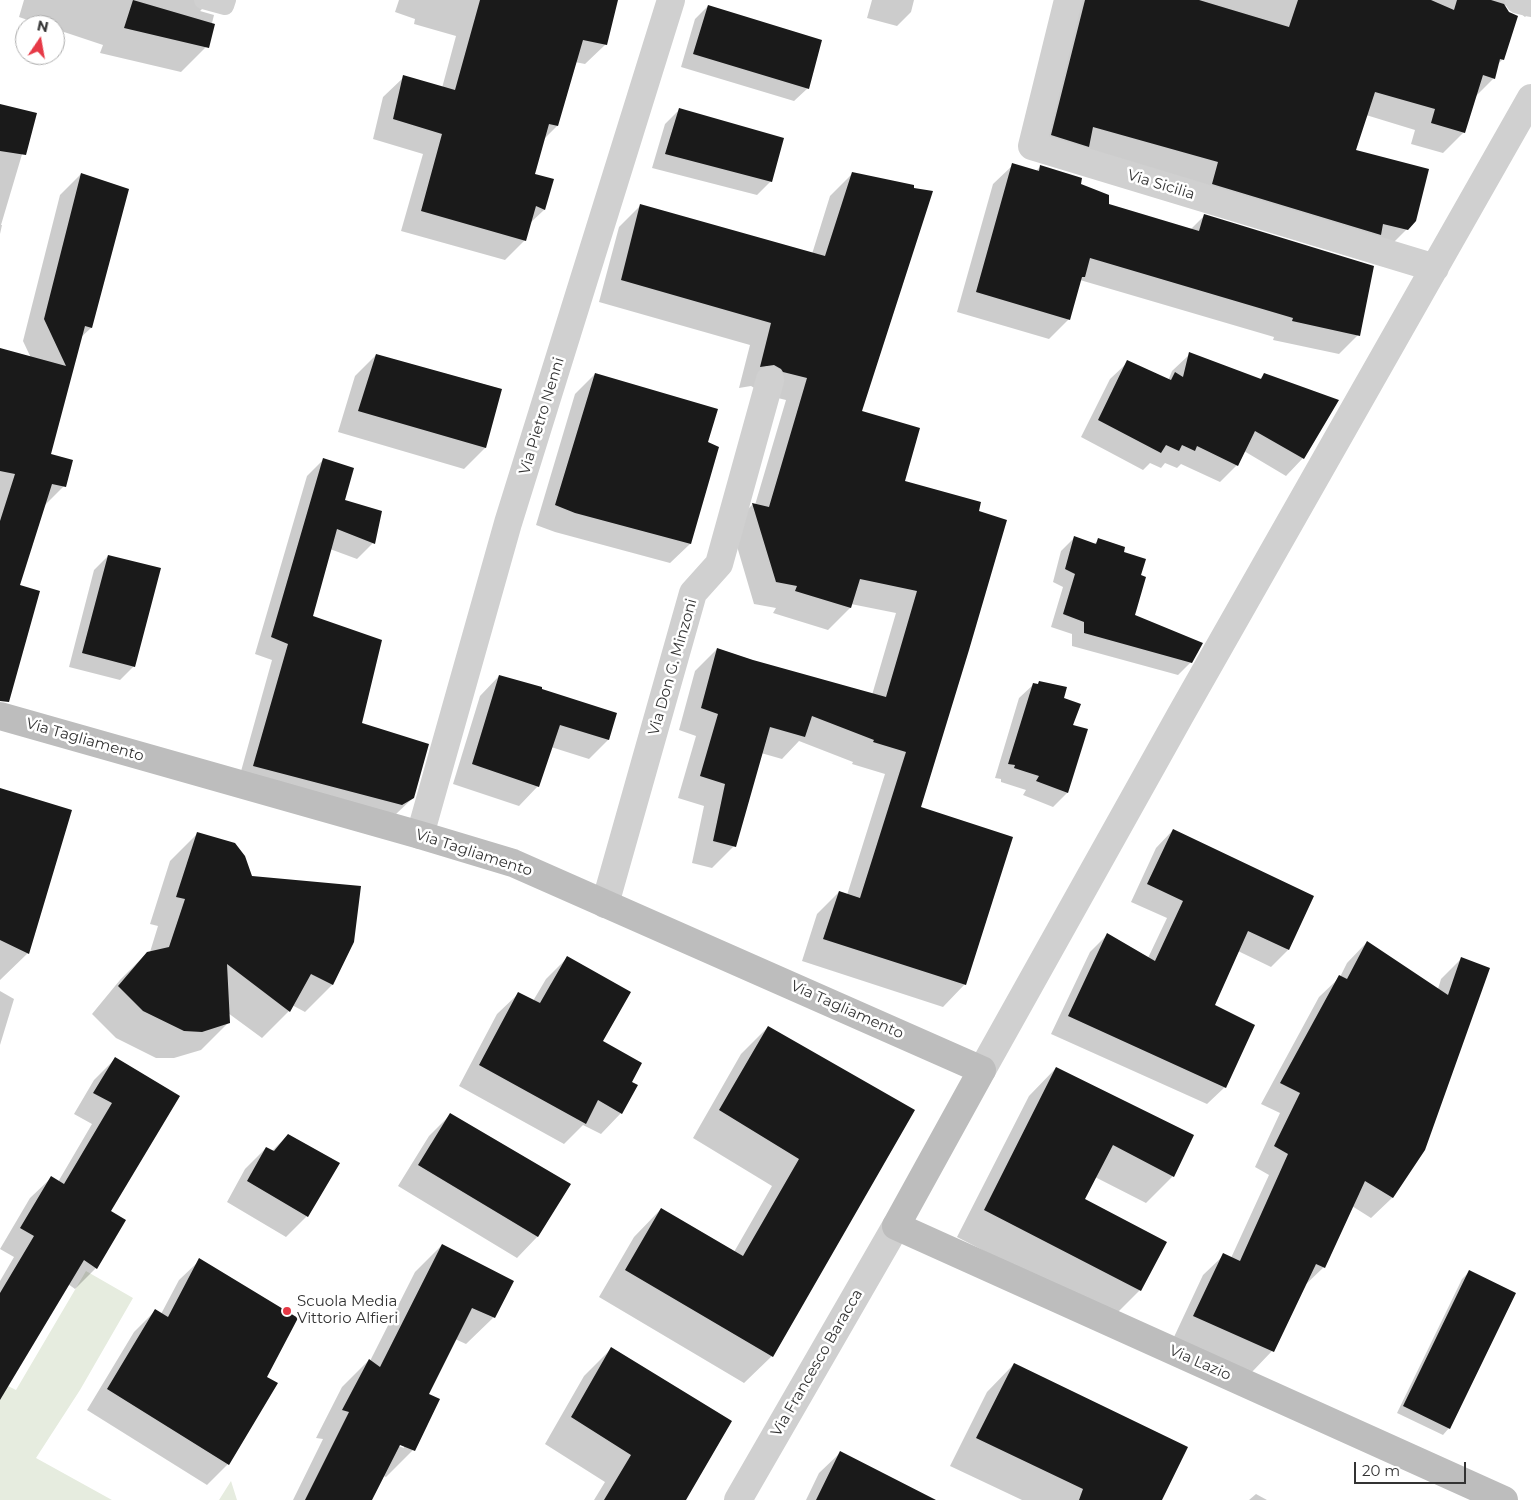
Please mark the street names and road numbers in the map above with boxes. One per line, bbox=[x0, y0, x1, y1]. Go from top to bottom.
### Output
street label: Via Sicilia bbox=[1125, 166, 1197, 204]
street label: Via Pietro Nenni bbox=[516, 355, 568, 477]
street label: Via Don G. Minzoni bbox=[645, 597, 701, 737]
street label: Via Tagliamento bbox=[24, 715, 146, 765]
street label: Via Tagliamento bbox=[413, 826, 535, 880]
street label: Via Tagliamento bbox=[788, 977, 906, 1043]
street label: Via Francesco Baracca bbox=[767, 1286, 867, 1440]
street label: Via Lazio bbox=[1166, 1341, 1234, 1385]

